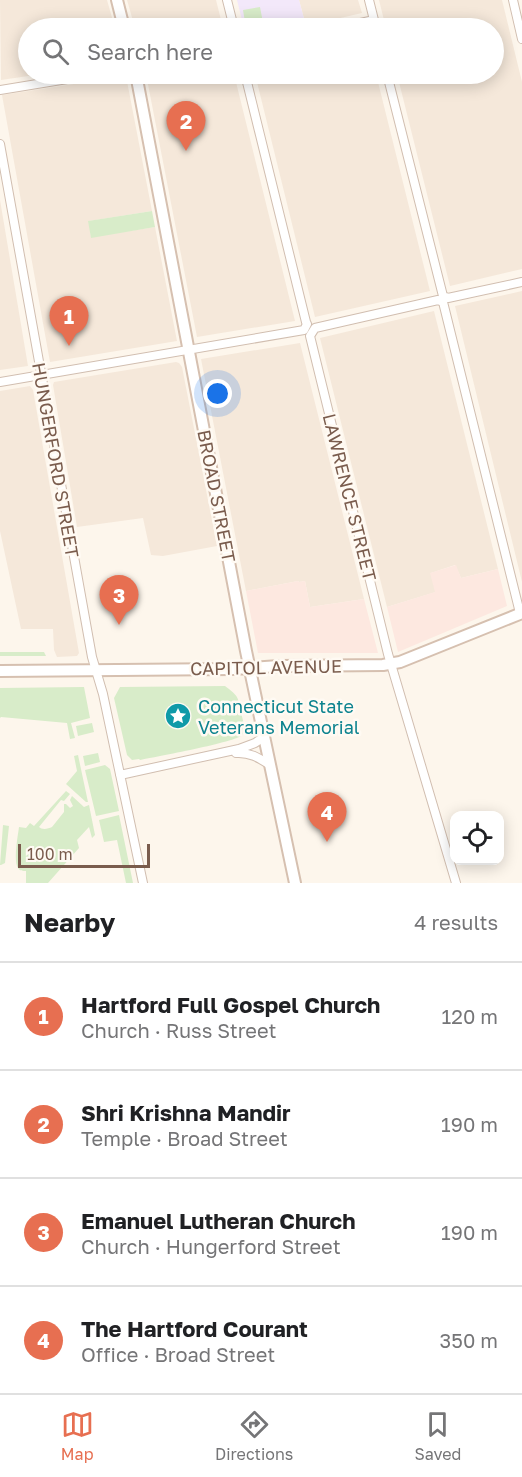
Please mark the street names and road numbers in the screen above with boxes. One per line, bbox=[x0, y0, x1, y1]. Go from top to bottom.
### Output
street label: HUNGERFORD STREET bbox=[28, 361, 84, 559]
street label: LAWRENCE STREET bbox=[319, 411, 381, 583]
street label: BROAD STREET bbox=[193, 428, 241, 564]
street label: CAPITOL AVENUE bbox=[190, 655, 342, 679]

